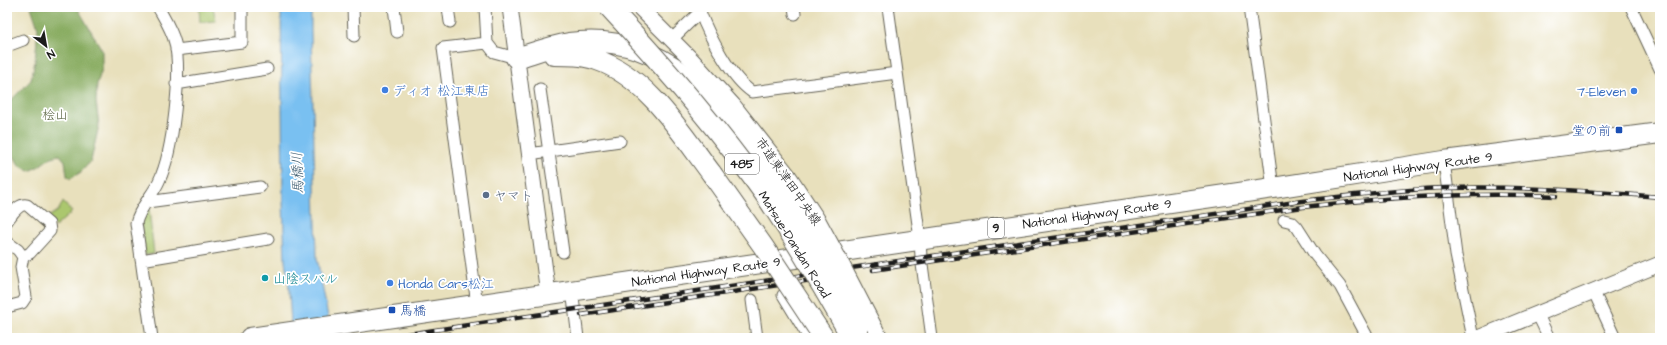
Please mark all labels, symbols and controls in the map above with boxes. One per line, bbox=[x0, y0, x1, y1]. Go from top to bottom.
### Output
north arrow bbox=[26, 26, 66, 66]
text: N bbox=[44, 46, 58, 62]
place label: ディオ 松江東店 bbox=[393, 82, 489, 100]
place label: 7-Eleven bbox=[1577, 83, 1626, 101]
marker: ディオ 松江東店 bbox=[380, 85, 390, 95]
marker: 7-Eleven bbox=[1629, 86, 1639, 96]
park label: 桧山 bbox=[42, 106, 68, 124]
place label: 堂の前 bbox=[1572, 122, 1611, 140]
marker: 堂の前 bbox=[1614, 125, 1624, 135]
street label: 市道東津田中央線 bbox=[751, 134, 826, 230]
street label: National Highway Route 9 bbox=[1343, 148, 1494, 187]
water label: 馬橋川 bbox=[287, 152, 309, 194]
road number: 485 bbox=[725, 154, 759, 174]
place label: ヤマト bbox=[494, 187, 533, 205]
street label: Matsue-Dandan Road bbox=[754, 188, 835, 302]
marker: ヤマト bbox=[481, 190, 491, 200]
street label: National Highway Route 9 bbox=[1022, 195, 1173, 234]
road number: 9 bbox=[988, 218, 1004, 238]
street label: National Highway Route 9 bbox=[631, 253, 782, 292]
place label: 山陰スバル bbox=[273, 270, 338, 288]
marker: 山陰スバル bbox=[260, 273, 270, 283]
place label: Honda Cars松江 bbox=[398, 275, 494, 293]
marker: Honda Cars松江 bbox=[385, 278, 395, 288]
place label: 馬橋 bbox=[400, 302, 426, 320]
marker: 馬橋 bbox=[387, 305, 397, 315]

